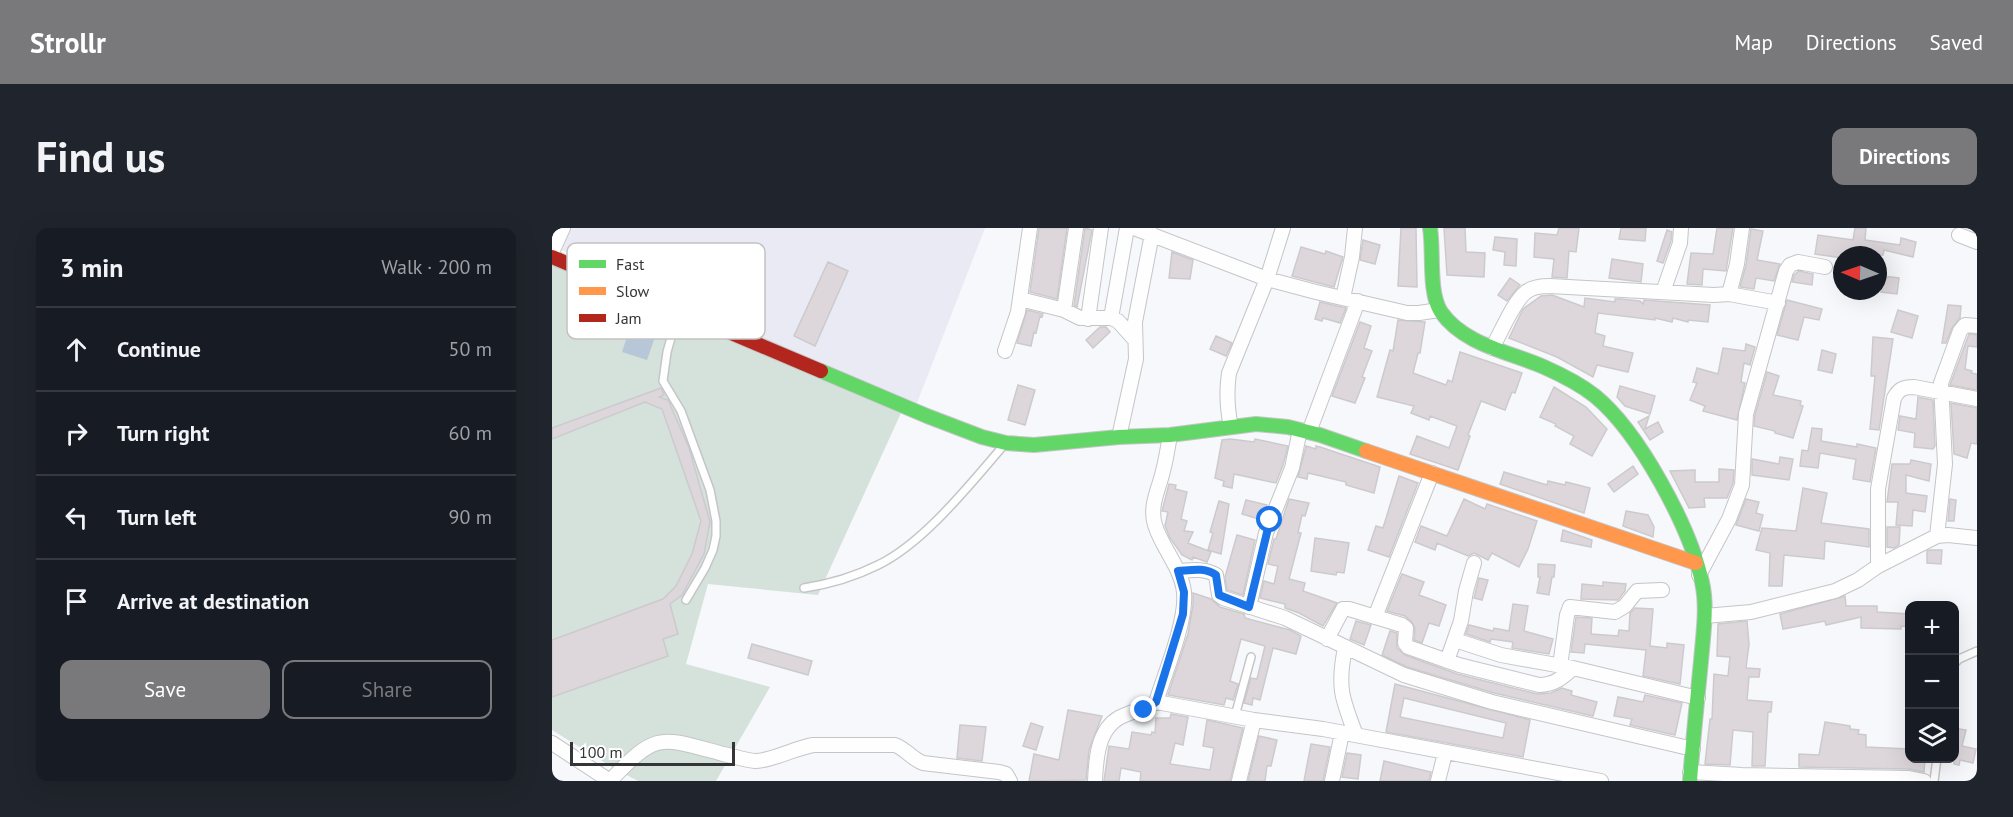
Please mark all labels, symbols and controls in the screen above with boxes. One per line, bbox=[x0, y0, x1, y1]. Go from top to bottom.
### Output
text: Strollr bbox=[30, 24, 106, 61]
text: Map bbox=[1734, 29, 1773, 56]
text: Directions bbox=[1806, 29, 1897, 56]
text: Saved bbox=[1930, 29, 1983, 56]
button: Directions bbox=[1832, 128, 1977, 185]
text: Find us bbox=[36, 129, 165, 184]
legend bbox=[567, 243, 765, 339]
north arrow bbox=[1833, 246, 1887, 300]
text: 3 min bbox=[60, 251, 123, 284]
text: Walk · 200 m bbox=[381, 254, 492, 280]
text: Fast bbox=[616, 254, 645, 274]
text: Slow bbox=[616, 281, 650, 301]
text: Jam bbox=[615, 308, 642, 328]
icon: ahead bbox=[60, 333, 93, 366]
text: Continue bbox=[117, 335, 201, 363]
text: 50 m bbox=[449, 336, 492, 362]
icon: right bbox=[60, 417, 93, 450]
text: Turn right bbox=[117, 419, 209, 447]
text: 60 m bbox=[449, 420, 492, 446]
icon: left bbox=[60, 501, 93, 534]
text: Turn left bbox=[117, 503, 197, 531]
text: 90 m bbox=[449, 504, 492, 530]
route start bbox=[1256, 506, 1282, 532]
icon: arrive bbox=[60, 585, 93, 618]
text: Arrive at destination bbox=[117, 587, 309, 615]
map controls bbox=[1905, 601, 1959, 763]
button: + bbox=[1905, 601, 1959, 655]
button: − bbox=[1905, 655, 1959, 709]
button: Save bbox=[60, 660, 270, 719]
button: Share bbox=[282, 660, 492, 719]
route end bbox=[1130, 696, 1156, 722]
button: layers bbox=[1905, 709, 1959, 763]
scale bar bbox=[570, 739, 735, 766]
text: 100 m bbox=[579, 742, 622, 762]

